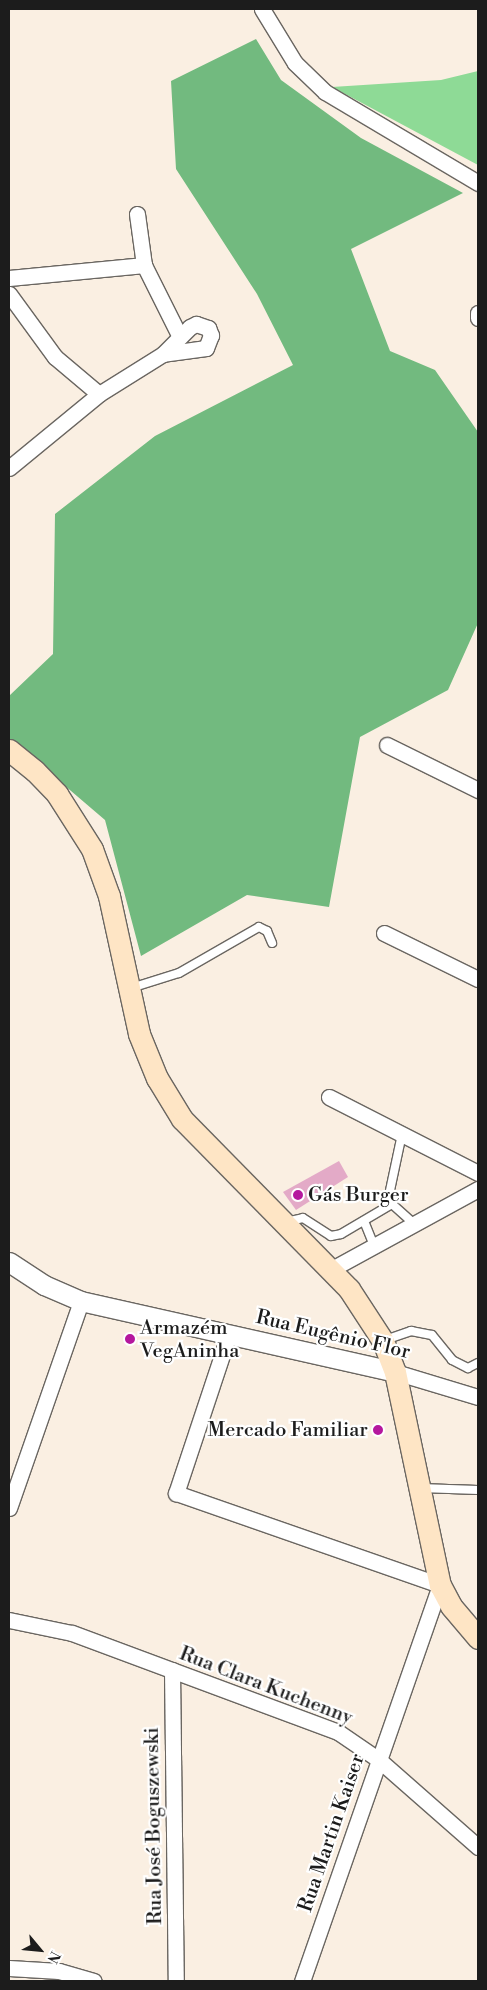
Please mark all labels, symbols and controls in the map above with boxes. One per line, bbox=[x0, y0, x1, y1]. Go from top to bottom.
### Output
place label: Gás Burger bbox=[308, 1183, 409, 1207]
marker: Gás Burger bbox=[292, 1189, 304, 1201]
street label: Rua Eugênio Flor bbox=[253, 1306, 413, 1364]
place label: Armazém VegAninha bbox=[140, 1316, 239, 1363]
marker: Armazém VegAninha bbox=[124, 1333, 136, 1345]
place label: Mercado Familiar bbox=[207, 1418, 368, 1442]
marker: Mercado Familiar bbox=[372, 1424, 384, 1436]
street label: Rua Clara Kuchenny bbox=[176, 1642, 356, 1730]
street label: Rua José Boguszewski bbox=[140, 1727, 168, 1925]
street label: Rua Martin Kaiser bbox=[294, 1751, 370, 1915]
north arrow bbox=[15, 1925, 65, 1975]
text: N bbox=[43, 1948, 64, 1966]

